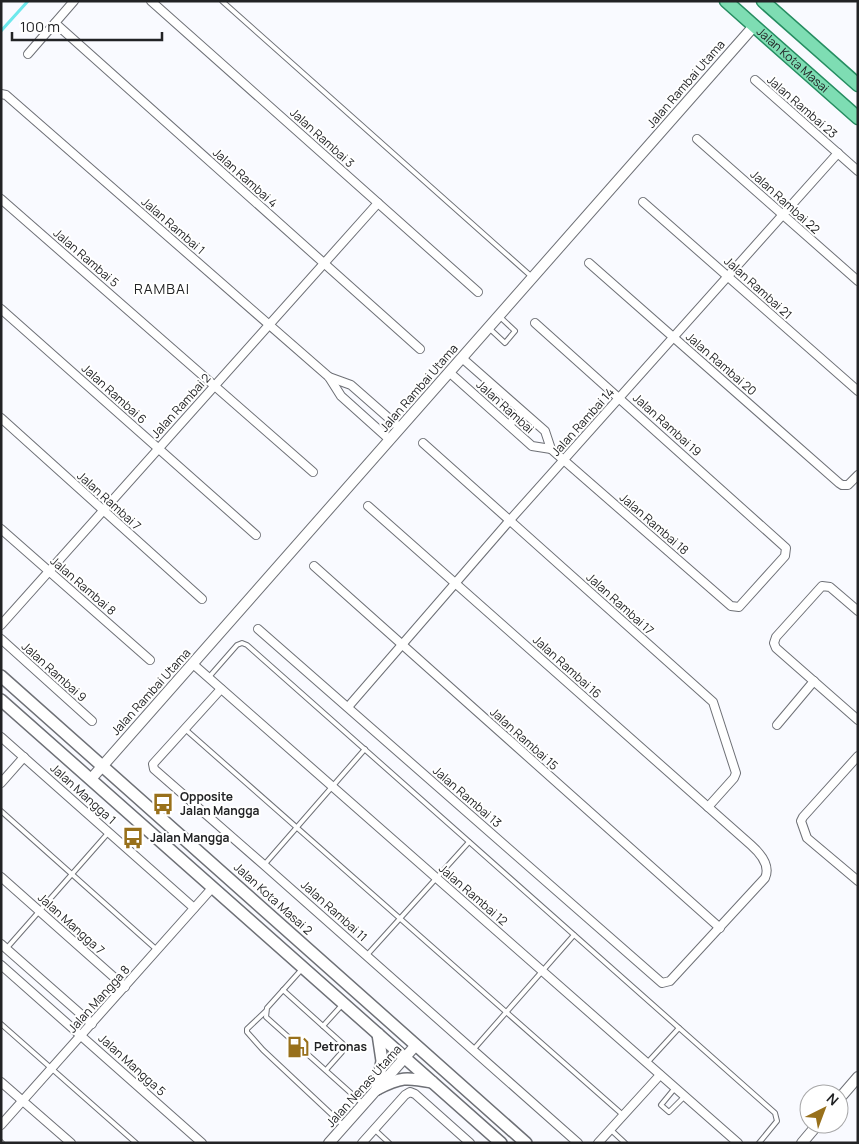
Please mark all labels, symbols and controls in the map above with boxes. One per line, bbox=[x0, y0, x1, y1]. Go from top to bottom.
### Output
scale bar bbox=[12, 10, 162, 42]
text: 100 m bbox=[20, 16, 60, 37]
street label: Jalan Kota Masai bbox=[753, 23, 833, 96]
street label: Jalan Rambai Utama bbox=[643, 36, 729, 131]
street label: Jalan Rambai 23 bbox=[764, 71, 841, 142]
street label: Jalan Rambai 3 bbox=[286, 104, 358, 171]
street label: Jalan Rambai 4 bbox=[209, 144, 281, 211]
street label: Jalan Rambai 22 bbox=[747, 166, 824, 238]
street label: Jalan Rambai 1 bbox=[138, 193, 209, 258]
street label: Jalan Rambai 5 bbox=[50, 224, 123, 291]
street label: Jalan Rambai 21 bbox=[721, 252, 796, 323]
district label: RAMBAI bbox=[134, 279, 190, 298]
street label: Jalan Rambai 20 bbox=[682, 328, 760, 399]
street label: Jalan Rambai Utama bbox=[376, 340, 462, 435]
street label: Jalan Rambai 6 bbox=[78, 360, 151, 427]
street label: Jalan Rambai 2 bbox=[147, 370, 214, 442]
street label: Jalan Rambai bbox=[473, 376, 538, 437]
street label: Jalan Rambai 14 bbox=[547, 384, 618, 459]
street label: Jalan Rambai 19 bbox=[629, 389, 705, 460]
street label: Jalan Rambai 7 bbox=[74, 467, 145, 534]
street label: Jalan Rambai 18 bbox=[616, 489, 692, 558]
street label: Jalan Rambai 8 bbox=[47, 552, 120, 619]
street label: Jalan Rambai 17 bbox=[583, 569, 658, 638]
street label: Jalan Rambai 16 bbox=[529, 631, 605, 702]
street label: Jalan Rambai 9 bbox=[18, 638, 91, 705]
street label: Jalan Rambai Utama bbox=[107, 645, 194, 739]
street label: Jalan Rambai 15 bbox=[487, 703, 562, 774]
street label: Jalan Mangga 1 bbox=[47, 760, 120, 828]
street label: Jalan Rambai 13 bbox=[429, 762, 505, 831]
place label: Opposite Jalan Mangga bbox=[180, 788, 260, 819]
bus stop icon: Opposite Jalan Mangga bbox=[150, 791, 176, 817]
bus stop icon: Jalan Mangga bbox=[120, 825, 146, 851]
place label: Jalan Mangga bbox=[150, 829, 230, 846]
street label: Jalan Kota Masai 2 bbox=[230, 859, 317, 939]
street label: Jalan Rambai 12 bbox=[435, 860, 512, 929]
street label: Jalan Rambai 11 bbox=[297, 876, 371, 945]
street label: Jalan Mangga 7 bbox=[34, 889, 108, 958]
street label: Jalan Mangga 8 bbox=[64, 961, 134, 1036]
street label: Jalan Mangga 5 bbox=[95, 1030, 170, 1100]
fuel station icon: Petronas bbox=[285, 1034, 311, 1060]
place label: Petronas bbox=[314, 1038, 367, 1055]
street label: Jalan Nenas Utama bbox=[322, 1041, 405, 1131]
north arrow bbox=[799, 1084, 849, 1134]
text: N bbox=[823, 1089, 843, 1109]

